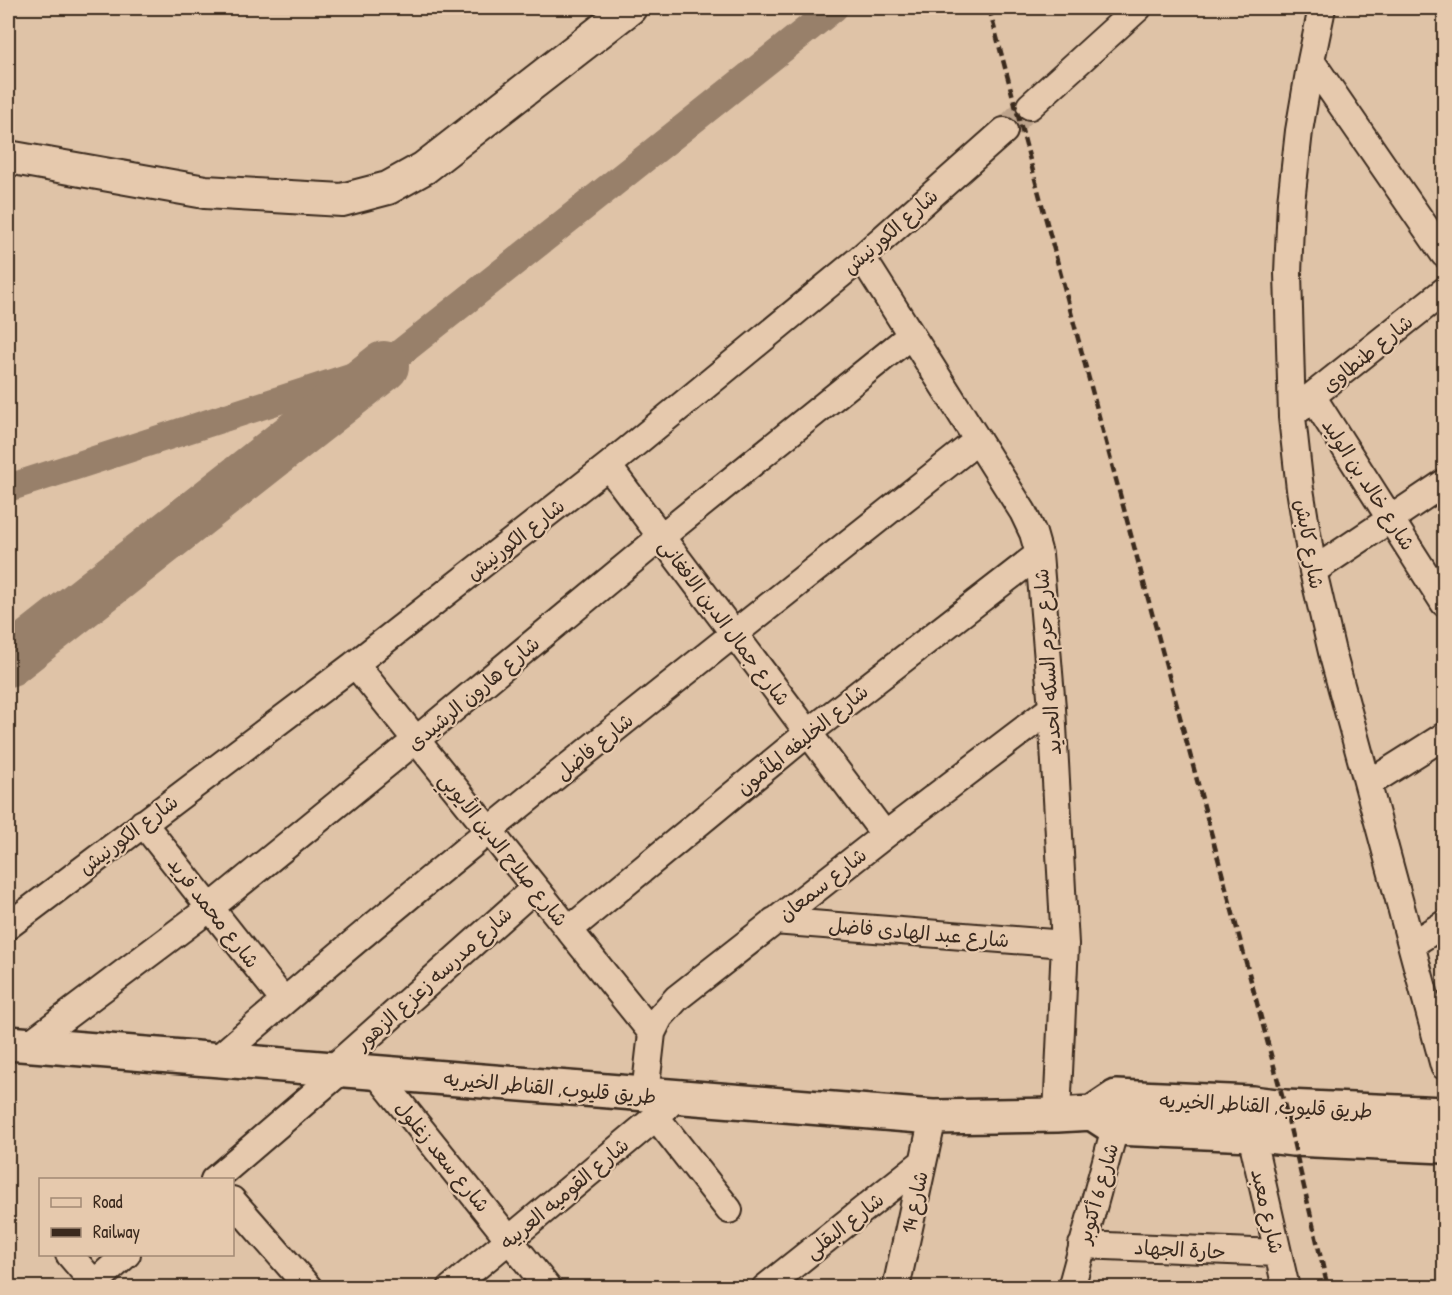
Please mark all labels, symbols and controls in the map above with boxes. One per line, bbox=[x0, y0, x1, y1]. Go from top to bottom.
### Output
street label: شارع الكورنيش bbox=[837, 182, 944, 281]
street label: شارع طنطاوى bbox=[1316, 308, 1419, 399]
street label: شارع خالد بن الوليد bbox=[1315, 413, 1422, 556]
street label: شارع الكورنيش bbox=[460, 492, 570, 587]
street label: شارع كابش bbox=[1288, 497, 1331, 591]
street label: شارع جمال الدين الافغانى bbox=[652, 533, 797, 712]
street label: شارع حرم السكه الحديد bbox=[1027, 568, 1070, 756]
street label: شارع هارون الرشيدى bbox=[401, 630, 546, 757]
street label: شارع الخليفه المأمون bbox=[730, 677, 874, 801]
street label: شارع فاضل bbox=[549, 706, 639, 787]
street label: شارع صلاح الدين الأيوبي bbox=[429, 766, 575, 935]
street label: شارع الكورنيش bbox=[73, 788, 184, 881]
street label: شارع سمعان bbox=[772, 841, 872, 928]
street label: شارع محمد فريد bbox=[161, 851, 266, 974]
street label: شارع مدرسه زعزع الزهور bbox=[348, 900, 518, 1057]
street label: شارع عبد الهادى فاضل bbox=[827, 911, 1011, 954]
street label: طريق قليوب, القناطر الخيريه bbox=[442, 1064, 658, 1110]
street label: طريق قليوب, القناطر الخيريه bbox=[1159, 1086, 1373, 1124]
street label: شارع سعد زغلول bbox=[389, 1094, 496, 1218]
street label: شارع القوميه العربيه bbox=[494, 1131, 635, 1256]
street label: شارع 6 أكتوبر bbox=[1069, 1140, 1125, 1248]
street label: شارع معبد bbox=[1244, 1166, 1291, 1256]
street label: شارع 14 bbox=[894, 1169, 935, 1236]
legend bbox=[39, 1178, 234, 1256]
street label: شارع البقلى bbox=[799, 1186, 890, 1265]
text: Road bbox=[93, 1189, 123, 1214]
text: Railway bbox=[93, 1219, 140, 1244]
street label: حارة الجهاد bbox=[1133, 1233, 1227, 1265]

